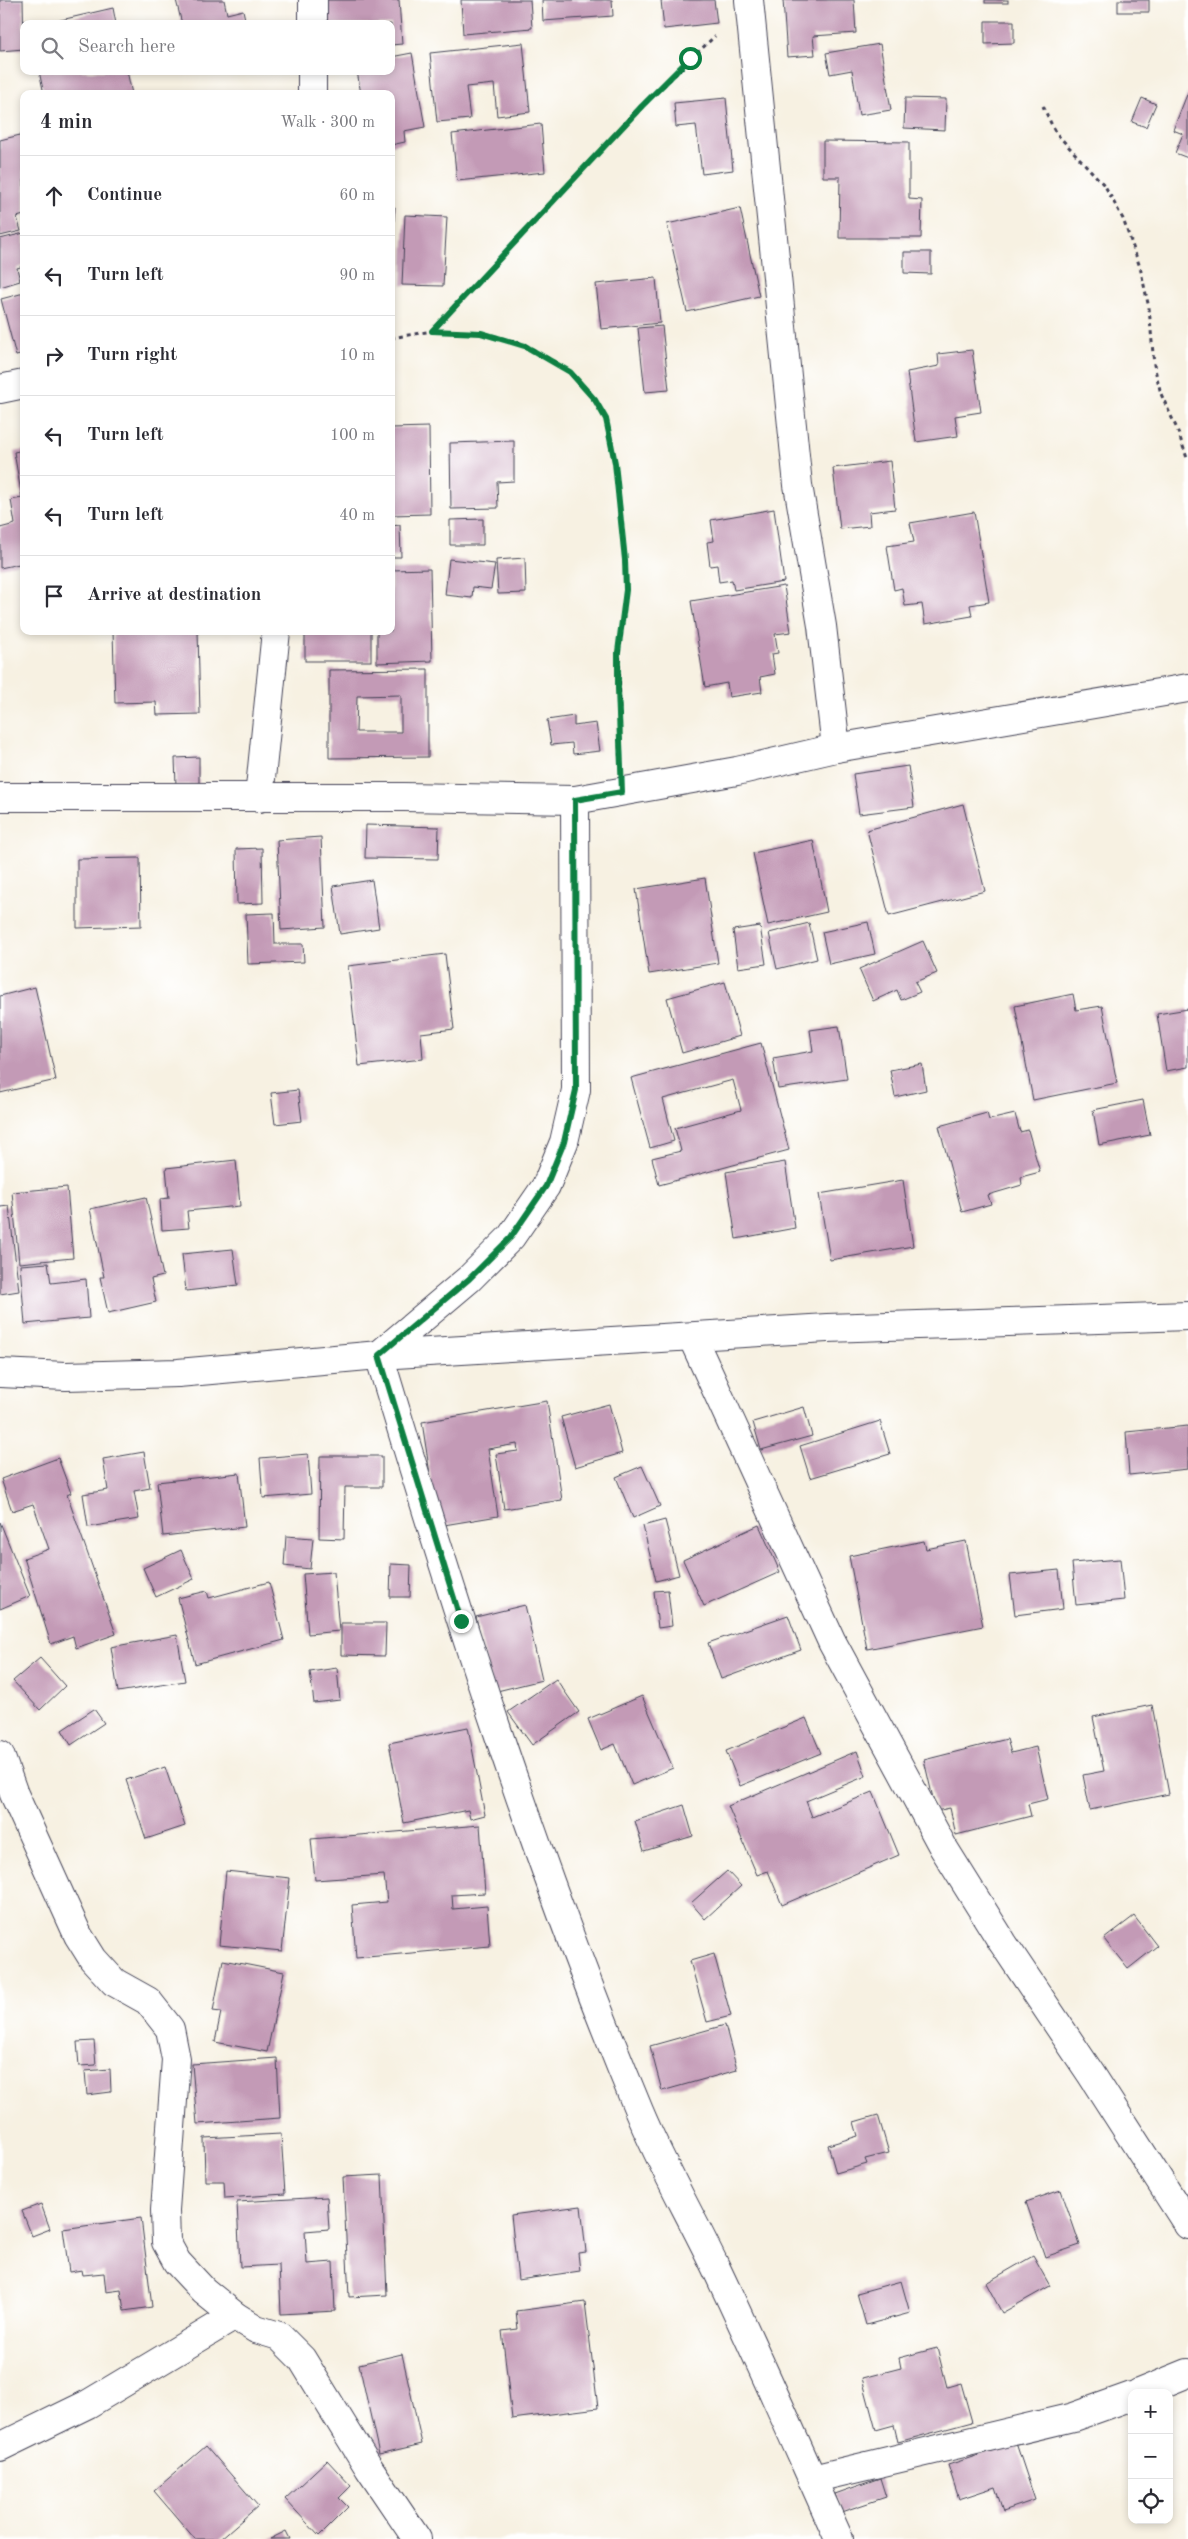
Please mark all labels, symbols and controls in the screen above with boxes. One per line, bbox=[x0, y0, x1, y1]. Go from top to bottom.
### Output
search box bbox=[20, 20, 395, 75]
icon: search bbox=[38, 34, 66, 62]
text: Search here bbox=[78, 38, 175, 57]
route start bbox=[679, 47, 702, 70]
text: 4 min bbox=[40, 112, 93, 133]
text: Walk · 300 m bbox=[280, 115, 375, 131]
icon: ahead bbox=[40, 182, 68, 210]
text: Continue bbox=[87, 186, 162, 205]
text: 60 m bbox=[339, 188, 375, 204]
icon: left bbox=[40, 262, 68, 290]
text: Turn left bbox=[87, 266, 164, 285]
text: 90 m bbox=[339, 268, 375, 284]
icon: right bbox=[40, 342, 68, 370]
text: Turn right bbox=[87, 346, 177, 365]
text: 10 m bbox=[339, 348, 375, 364]
icon: left bbox=[40, 422, 68, 450]
text: Turn left bbox=[87, 426, 164, 445]
text: 100 m bbox=[330, 428, 375, 444]
icon: left bbox=[40, 502, 68, 530]
text: Turn left bbox=[87, 506, 164, 525]
text: 40 m bbox=[339, 508, 375, 524]
icon: arrive bbox=[40, 582, 68, 610]
text: Arrive at destination bbox=[87, 586, 261, 605]
route end bbox=[450, 1610, 473, 1633]
map controls bbox=[1128, 2389, 1173, 2524]
button: + bbox=[1128, 2389, 1173, 2434]
button: − bbox=[1128, 2434, 1173, 2479]
button: locate bbox=[1128, 2479, 1173, 2524]

